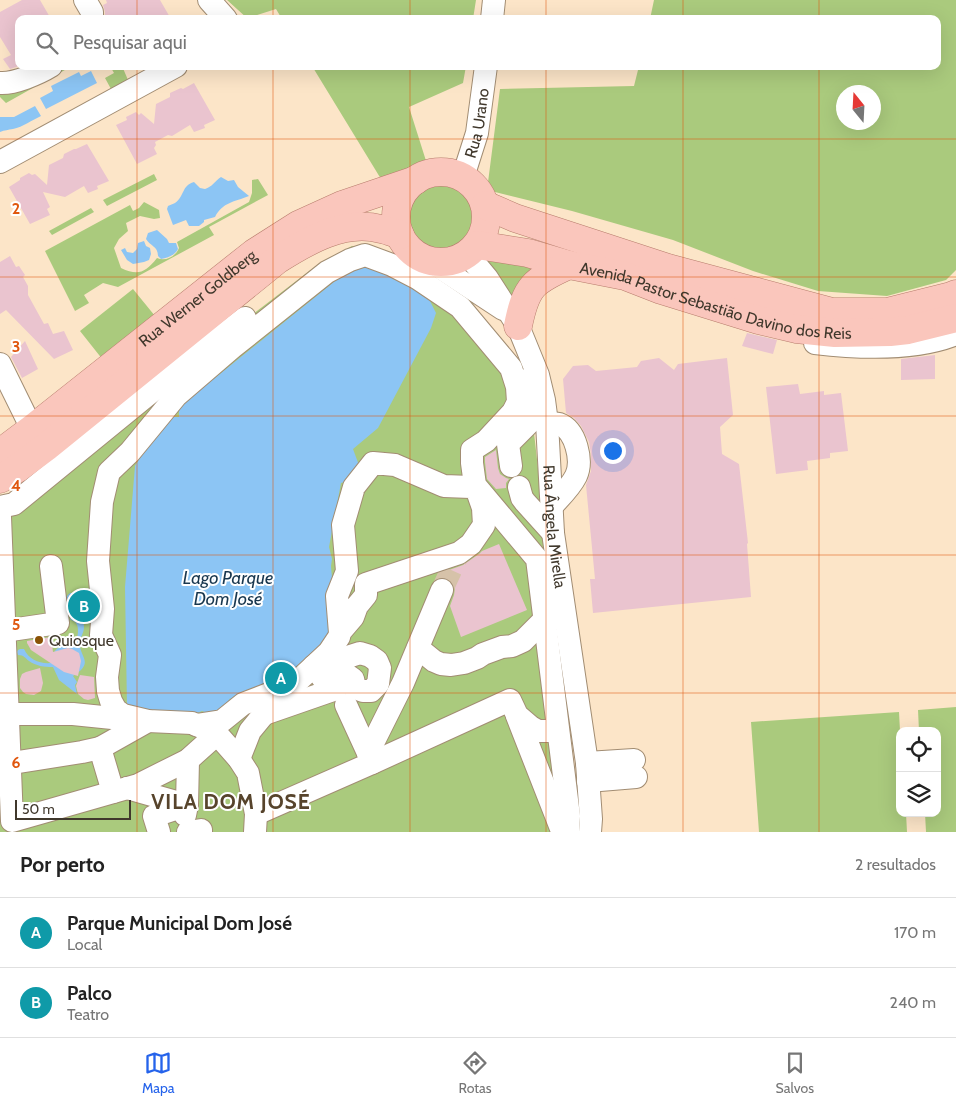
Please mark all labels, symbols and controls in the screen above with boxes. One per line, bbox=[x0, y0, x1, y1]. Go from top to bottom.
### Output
search box bbox=[15, 15, 941, 70]
icon: search bbox=[33, 29, 61, 57]
text: Pesquisar aqui bbox=[73, 31, 187, 54]
north arrow bbox=[836, 85, 881, 130]
street label: Rua Urano bbox=[460, 87, 492, 160]
text: 2 bbox=[12, 199, 20, 218]
street label: Rua Werner Goldberg bbox=[135, 245, 261, 350]
street label: Avenida Pastor Sebastião Davino dos Reis bbox=[578, 258, 852, 343]
text: 3 bbox=[12, 337, 20, 356]
your location bbox=[600, 438, 626, 464]
street label: Rua Ângela Mirella bbox=[540, 464, 571, 590]
text: 4 bbox=[11, 476, 21, 495]
water label: Lago Parque Dom José bbox=[183, 567, 273, 610]
pin: B bbox=[68, 587, 100, 625]
text: 5 bbox=[12, 615, 20, 634]
place label: Quiosque bbox=[49, 631, 114, 650]
marker: Quiosque bbox=[33, 634, 45, 646]
pin: A bbox=[265, 659, 297, 697]
map controls bbox=[896, 727, 941, 817]
button: locate bbox=[896, 727, 941, 772]
text: 6 bbox=[12, 753, 21, 772]
button: layers bbox=[896, 772, 941, 817]
district label: VILA DOM JOSÉ bbox=[151, 789, 311, 814]
scale bar bbox=[15, 797, 131, 820]
text: 50 m bbox=[22, 800, 55, 818]
text: Por perto bbox=[20, 852, 105, 877]
text: 2 resultados bbox=[855, 855, 936, 874]
text: Parque Municipal Dom José bbox=[67, 912, 292, 935]
text: A bbox=[31, 923, 41, 942]
text: 170 m bbox=[894, 923, 936, 942]
text: Local bbox=[67, 935, 102, 954]
text: Palco bbox=[67, 982, 112, 1005]
text: B bbox=[31, 993, 41, 1012]
text: 240 m bbox=[890, 993, 936, 1012]
text: Teatro bbox=[67, 1005, 109, 1024]
tab: Mapa bbox=[142, 1049, 175, 1097]
tab: Rotas bbox=[459, 1049, 492, 1097]
tab: Salvos bbox=[776, 1049, 814, 1097]

